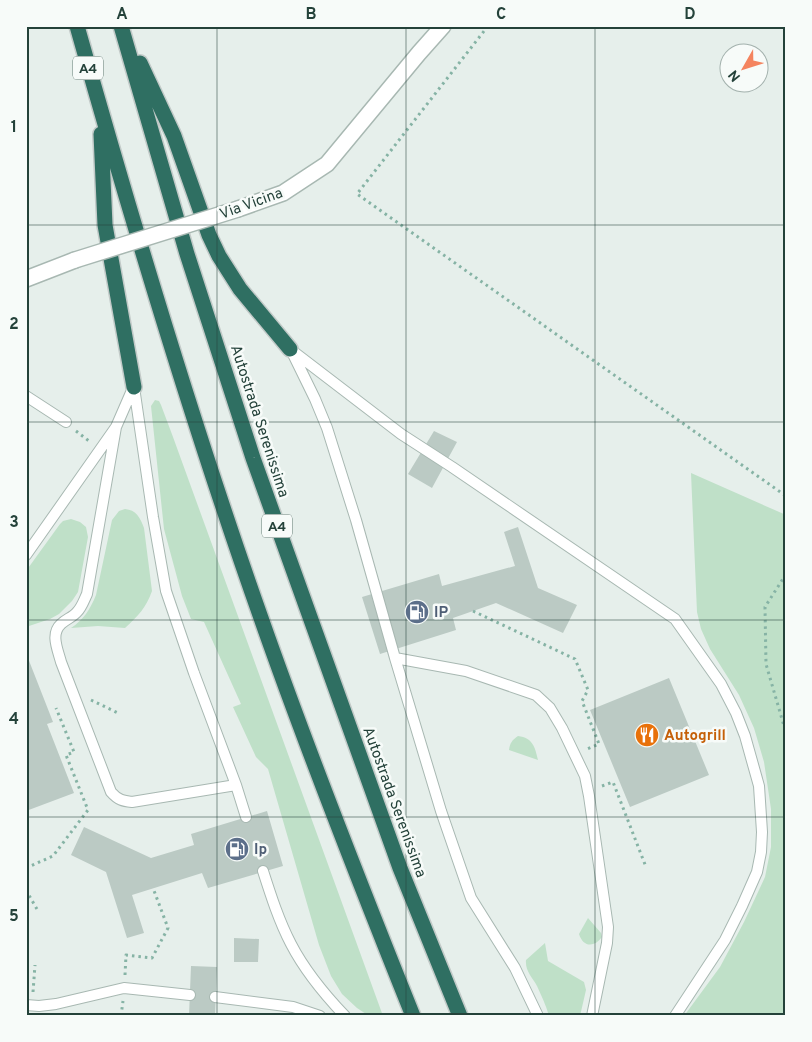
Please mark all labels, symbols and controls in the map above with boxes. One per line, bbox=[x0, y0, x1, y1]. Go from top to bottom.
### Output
text: A bbox=[116, 5, 128, 25]
text: B bbox=[305, 5, 317, 25]
text: C bbox=[496, 5, 506, 25]
text: D bbox=[684, 5, 696, 25]
north arrow bbox=[720, 42, 770, 92]
road number: A4 bbox=[73, 56, 103, 80]
text: N bbox=[725, 66, 745, 84]
text: 1 bbox=[11, 118, 17, 138]
street label: Via Vicina bbox=[217, 184, 286, 225]
text: 2 bbox=[9, 315, 19, 335]
street label: Autostrada Serenissima bbox=[225, 343, 292, 500]
text: 3 bbox=[9, 513, 19, 533]
road number: A4 bbox=[262, 514, 292, 538]
fuel station icon: IP bbox=[404, 599, 430, 625]
place label: IP bbox=[434, 604, 448, 623]
text: 4 bbox=[9, 710, 19, 730]
restaurant icon: Autogrill bbox=[634, 722, 660, 748]
street label: Autostrada Serenissima bbox=[357, 724, 430, 881]
place label: Autogrill bbox=[664, 727, 726, 746]
fuel station icon: Ip bbox=[224, 836, 250, 862]
place label: Ip bbox=[254, 841, 267, 860]
text: 5 bbox=[9, 907, 19, 927]

